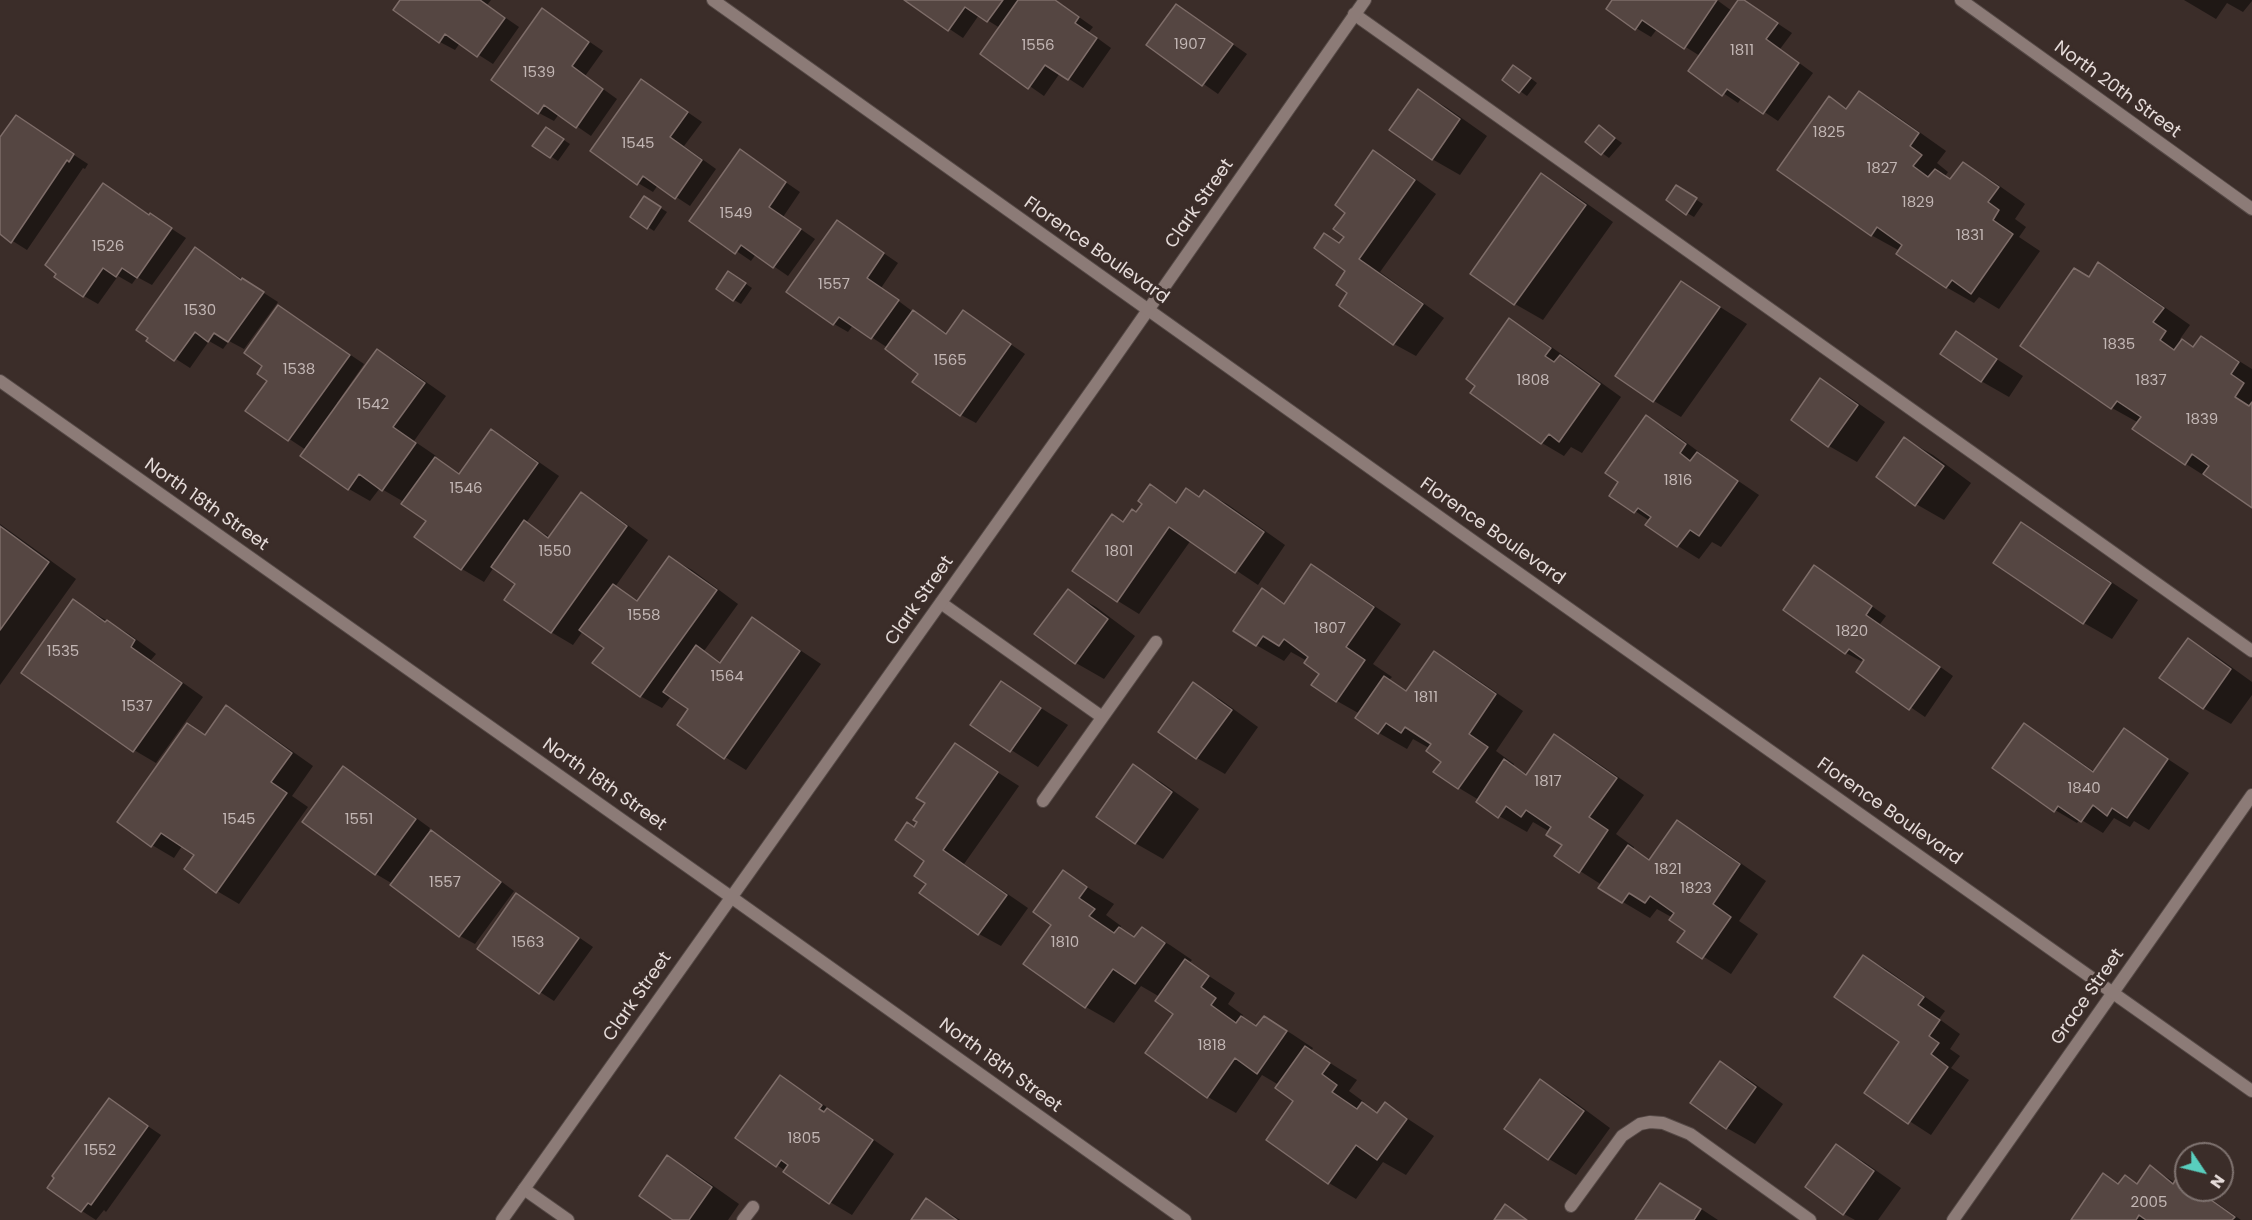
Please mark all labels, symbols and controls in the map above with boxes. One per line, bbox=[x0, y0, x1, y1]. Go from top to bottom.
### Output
house number: 1907 bbox=[1174, 36, 1206, 54]
house number: 1556 bbox=[1021, 37, 1055, 55]
street label: North 20th Street bbox=[2050, 37, 2184, 143]
house number: 1811 bbox=[1730, 42, 1754, 60]
house number: 1539 bbox=[523, 64, 555, 82]
house number: 1825 bbox=[1813, 124, 1845, 142]
house number: 1545 bbox=[621, 135, 655, 153]
street label: Clark Street bbox=[1161, 155, 1239, 253]
house number: 1827 bbox=[1866, 160, 1898, 178]
street label: Florence Boulevard bbox=[1019, 193, 1173, 309]
house number: 1829 bbox=[1902, 194, 1934, 212]
house number: 1549 bbox=[719, 205, 753, 223]
house number: 1831 bbox=[1956, 227, 1984, 245]
house number: 1526 bbox=[92, 238, 124, 256]
house number: 1557 bbox=[818, 276, 850, 294]
house number: 1530 bbox=[184, 302, 216, 320]
house number: 1835 bbox=[2103, 336, 2135, 354]
house number: 1565 bbox=[933, 352, 967, 370]
house number: 1538 bbox=[283, 361, 315, 379]
house number: 1808 bbox=[1516, 372, 1550, 390]
house number: 1837 bbox=[2135, 372, 2167, 390]
house number: 1542 bbox=[357, 396, 389, 414]
house number: 1839 bbox=[2186, 411, 2218, 429]
street label: North 18th Street bbox=[140, 454, 272, 556]
house number: 1816 bbox=[1664, 472, 1692, 490]
street label: Florence Boulevard bbox=[1415, 474, 1569, 590]
house number: 1546 bbox=[449, 480, 483, 498]
house number: 1550 bbox=[538, 543, 572, 561]
house number: 1801 bbox=[1105, 543, 1133, 561]
street label: Clark Street bbox=[881, 552, 959, 650]
house number: 1558 bbox=[627, 607, 661, 625]
house number: 1807 bbox=[1314, 620, 1346, 638]
house number: 1820 bbox=[1836, 623, 1868, 641]
house number: 1535 bbox=[47, 643, 79, 661]
house number: 1564 bbox=[710, 668, 744, 686]
house number: 1811 bbox=[1414, 689, 1438, 707]
house number: 1537 bbox=[121, 698, 153, 716]
street label: North 18th Street bbox=[538, 734, 670, 836]
street label: Florence Boulevard bbox=[1812, 754, 1966, 870]
house number: 1817 bbox=[1534, 773, 1562, 791]
house number: 1840 bbox=[2067, 780, 2101, 798]
house number: 1545 bbox=[222, 811, 256, 829]
house number: 1551 bbox=[345, 811, 373, 829]
house number: 1821 bbox=[1654, 861, 1682, 879]
house number: 1557 bbox=[429, 874, 461, 892]
house number: 1823 bbox=[1680, 880, 1712, 898]
house number: 1563 bbox=[512, 934, 544, 952]
house number: 1810 bbox=[1051, 934, 1079, 952]
street label: Grace Street bbox=[2047, 945, 2129, 1049]
street label: Clark Street bbox=[599, 948, 677, 1046]
street label: North 18th Street bbox=[934, 1014, 1066, 1118]
house number: 1818 bbox=[1198, 1037, 1226, 1055]
house number: 1805 bbox=[787, 1130, 821, 1148]
house number: 1552 bbox=[84, 1142, 116, 1160]
north arrow bbox=[2174, 1142, 2234, 1202]
text: N bbox=[2205, 1170, 2230, 1193]
house number: 2005 bbox=[2131, 1194, 2167, 1212]

